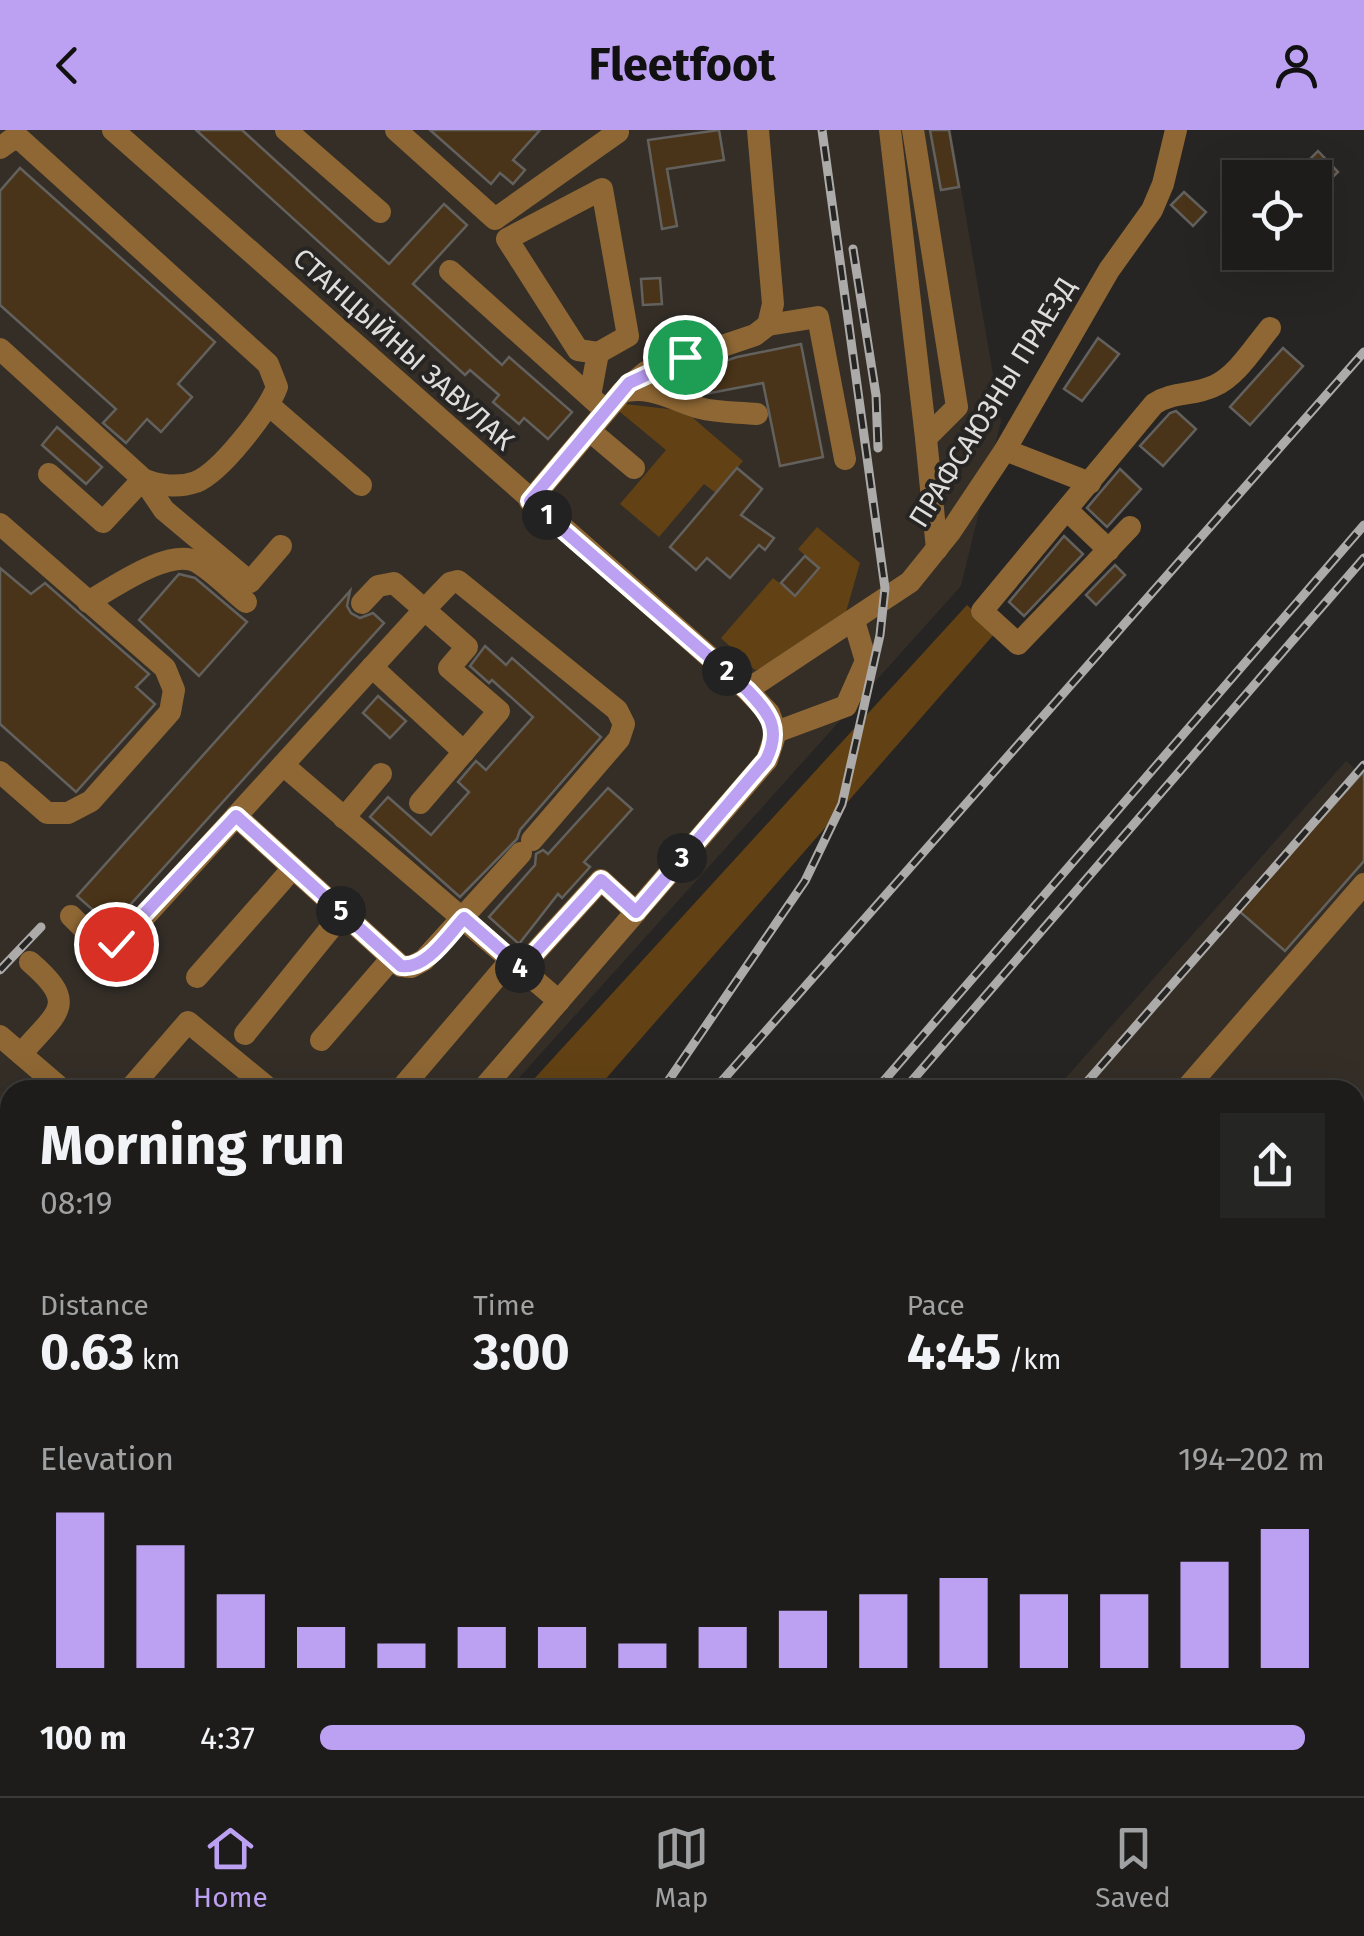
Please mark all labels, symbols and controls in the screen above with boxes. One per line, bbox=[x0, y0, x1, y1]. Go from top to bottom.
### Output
icon: back bbox=[40, 38, 95, 93]
text: Fleetfoot bbox=[588, 38, 776, 92]
icon: person bbox=[1269, 38, 1324, 93]
map controls bbox=[1222, 160, 1332, 270]
button: locate bbox=[1222, 160, 1332, 270]
street label: СТАНЦЫЙНЫ ЗАВУЛАК bbox=[286, 241, 521, 458]
street label: ПРАФСАЮЗНЫ ПРАЕЗД bbox=[902, 271, 1083, 533]
pin bbox=[643, 315, 728, 400]
icon: arrive bbox=[658, 330, 713, 385]
pin: 1 bbox=[522, 490, 572, 540]
text: 1 bbox=[541, 498, 554, 531]
pin: 2 bbox=[702, 646, 752, 696]
text: 2 bbox=[720, 654, 734, 687]
pin: 3 bbox=[657, 833, 707, 883]
text: 3 bbox=[675, 841, 689, 874]
pin: 5 bbox=[316, 886, 366, 936]
text: 5 bbox=[333, 894, 349, 927]
pin bbox=[74, 902, 159, 987]
icon: check bbox=[89, 917, 144, 972]
pin: 4 bbox=[495, 943, 545, 993]
text: 4 bbox=[512, 951, 528, 984]
text: Morning run bbox=[40, 1113, 345, 1179]
button: share bbox=[1220, 1113, 1325, 1218]
text: 08:19 bbox=[40, 1184, 113, 1222]
text: Distance bbox=[40, 1289, 149, 1322]
text: Time bbox=[473, 1289, 535, 1322]
text: Pace bbox=[907, 1289, 965, 1322]
text: 0.63 bbox=[40, 1322, 134, 1382]
text: 3:00 bbox=[473, 1322, 570, 1382]
text: 4:45 bbox=[907, 1322, 1001, 1382]
text: km bbox=[134, 1343, 180, 1376]
text: /km bbox=[1001, 1343, 1062, 1376]
text: Elevation bbox=[40, 1440, 174, 1478]
text: 194–202 m bbox=[1178, 1440, 1325, 1478]
text: 100 m bbox=[40, 1719, 127, 1757]
text: 4:37 bbox=[200, 1719, 255, 1757]
tab: Home bbox=[193, 1821, 268, 1914]
tab: Map bbox=[654, 1821, 709, 1914]
tab: Saved bbox=[1095, 1821, 1171, 1914]

